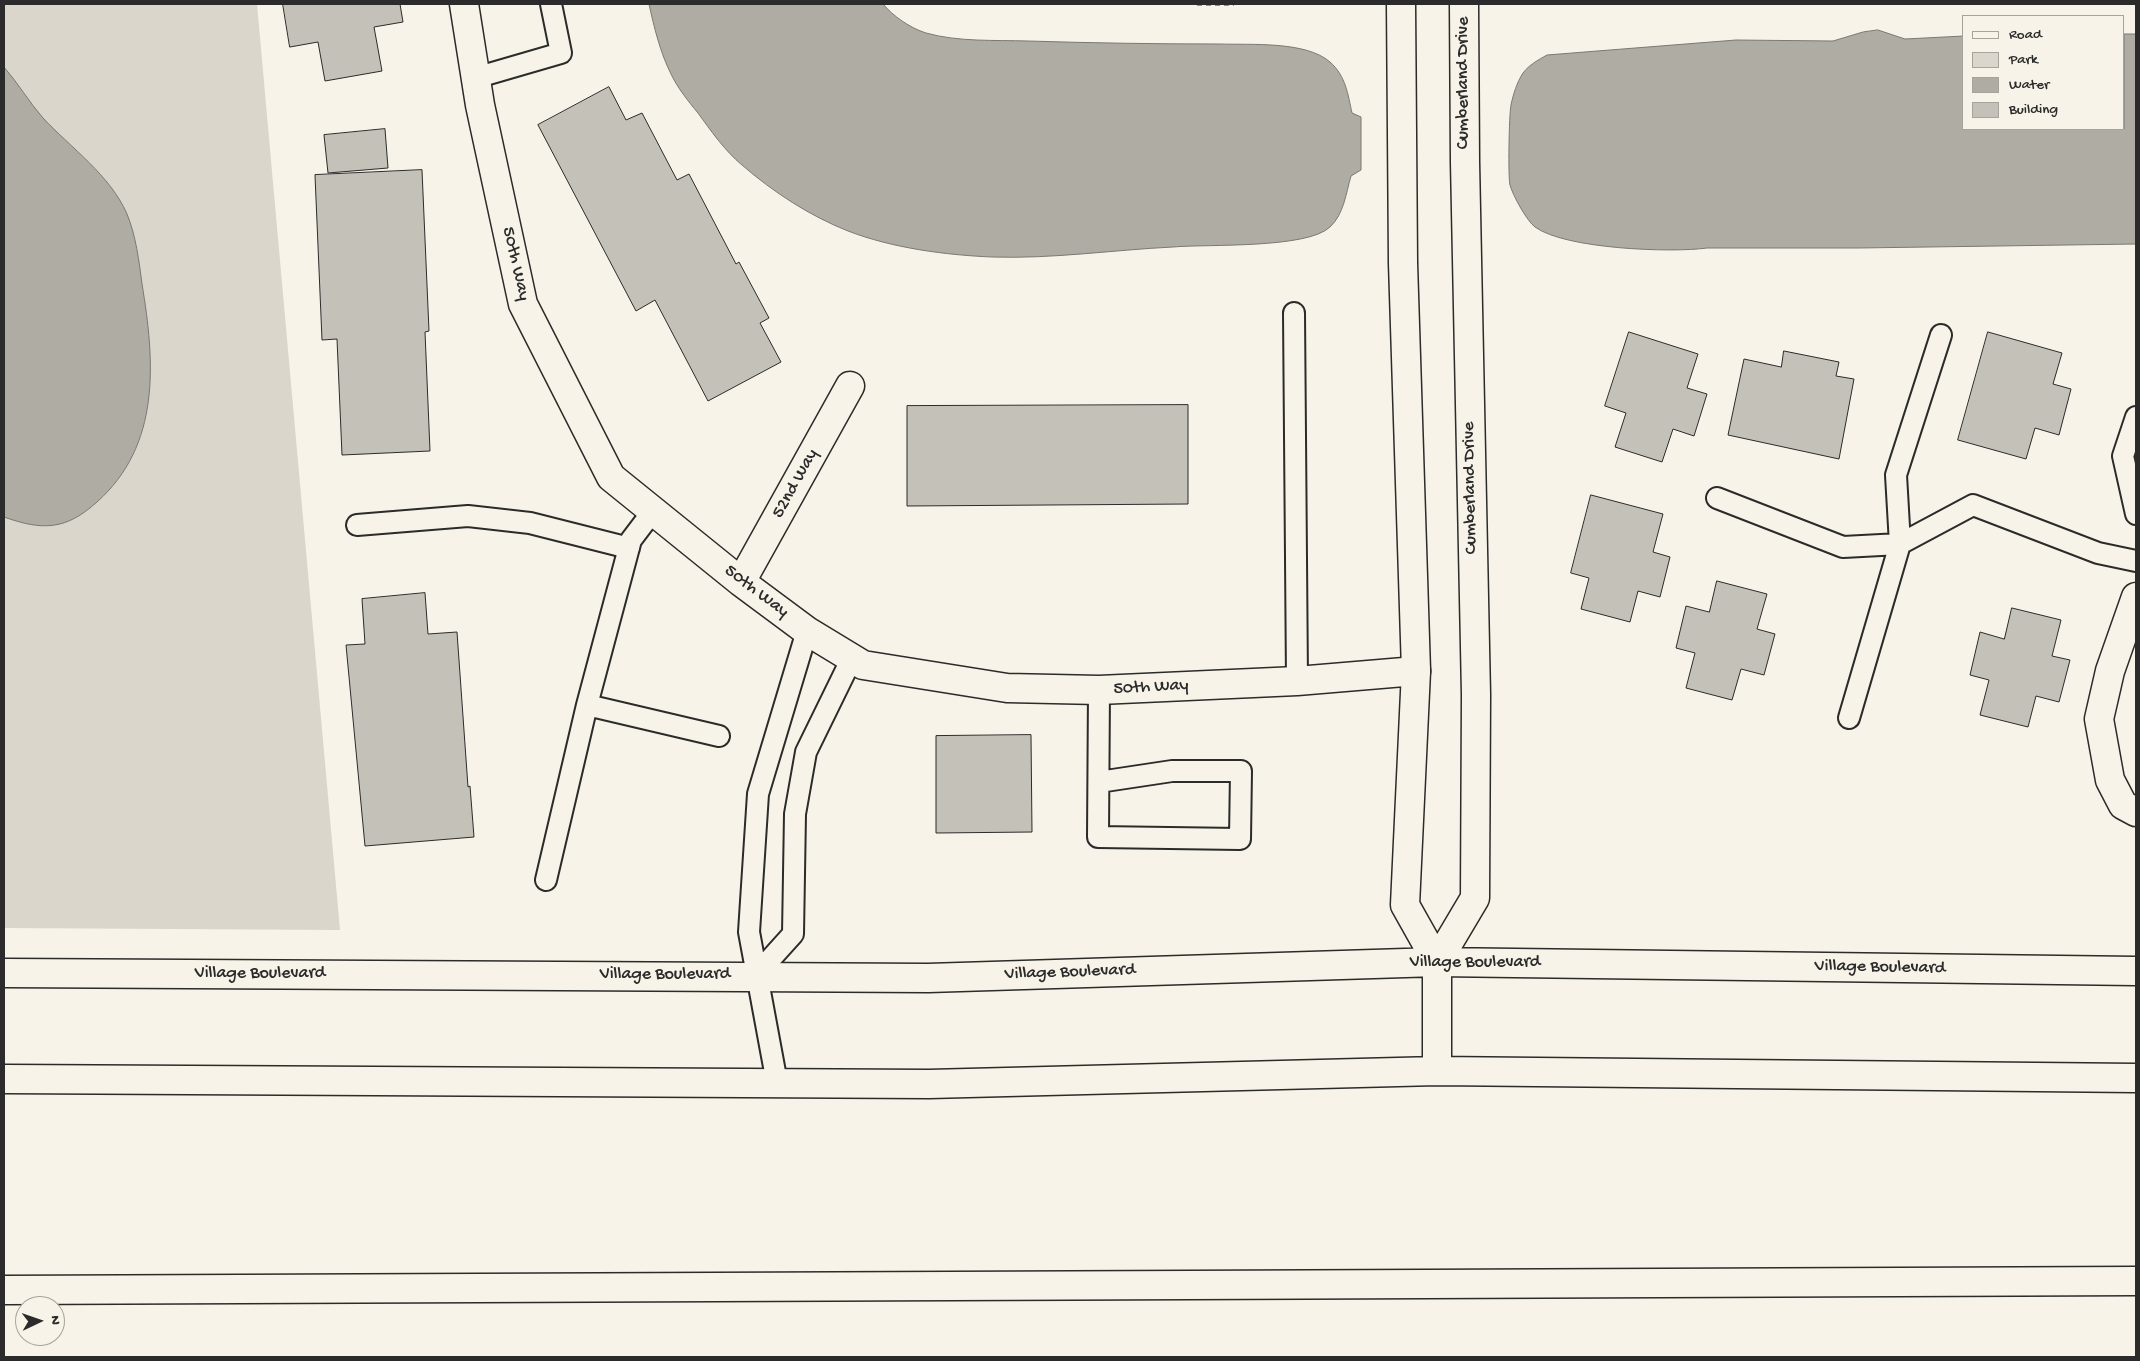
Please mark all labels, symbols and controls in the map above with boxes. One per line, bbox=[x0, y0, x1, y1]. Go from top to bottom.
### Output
legend bbox=[1962, 15, 2125, 130]
street label: Cumberland Drive bbox=[1453, 17, 1475, 149]
text: Road bbox=[2009, 26, 2042, 44]
text: Park bbox=[2009, 51, 2038, 69]
text: Water bbox=[2009, 76, 2049, 94]
text: Building bbox=[2009, 101, 2058, 119]
street label: 50th Way bbox=[496, 225, 534, 303]
street label: Cumberland Drive bbox=[1459, 421, 1483, 555]
street label: 52nd Way bbox=[768, 446, 824, 522]
street label: 50th Way bbox=[720, 561, 792, 623]
street label: 50th Way bbox=[1113, 675, 1189, 701]
street label: Village Boulevard bbox=[1410, 952, 1540, 974]
street label: Village Boulevard bbox=[1814, 956, 1946, 980]
street label: Village Boulevard bbox=[1004, 960, 1136, 986]
street label: Village Boulevard bbox=[195, 963, 325, 985]
street label: Village Boulevard bbox=[600, 964, 730, 986]
north arrow bbox=[15, 1296, 65, 1346]
text: N bbox=[46, 1315, 63, 1325]

